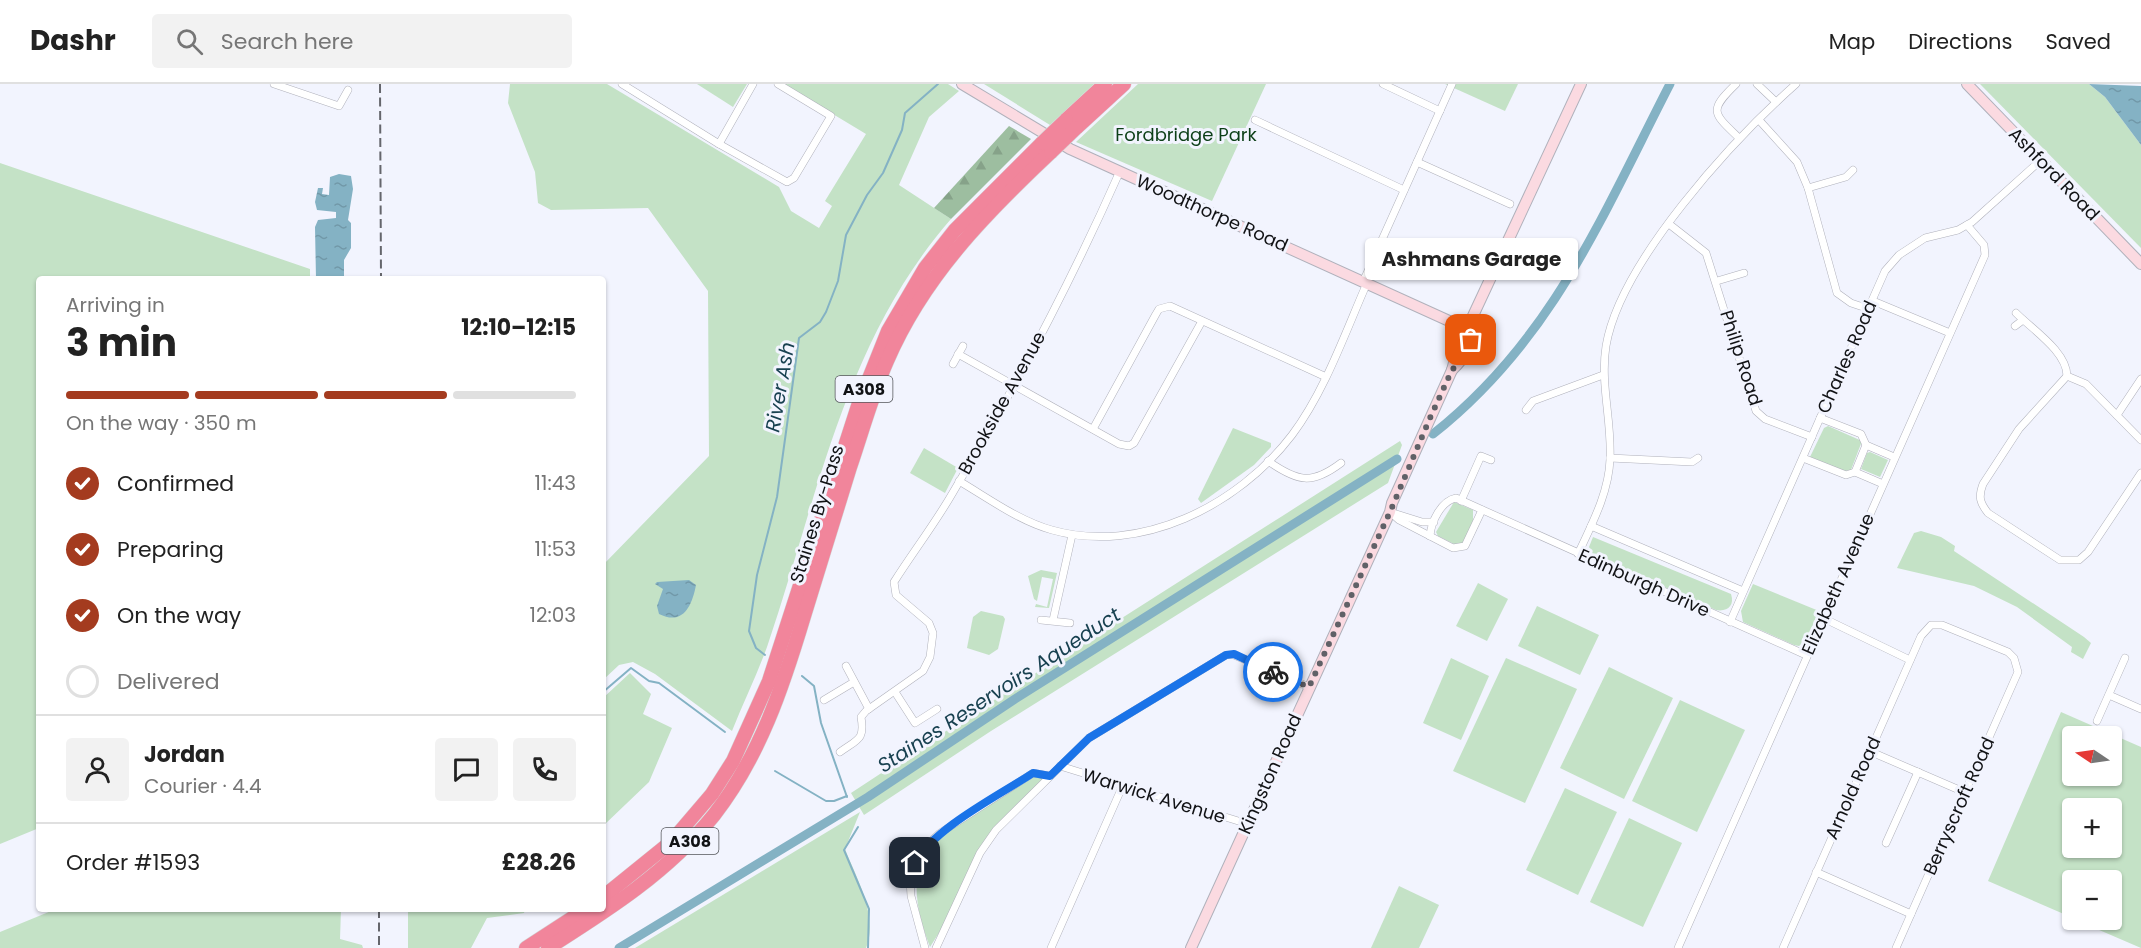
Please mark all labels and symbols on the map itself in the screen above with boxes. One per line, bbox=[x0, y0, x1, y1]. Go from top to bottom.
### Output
street label: Ashford Road bbox=[2003, 121, 2105, 226]
park label: Fordbridge Park bbox=[1115, 122, 1258, 147]
street label: Woodthorpe Road bbox=[1132, 168, 1292, 257]
callout: Ashmans Garage bbox=[1364, 238, 1577, 280]
street label: Charles Road bbox=[1811, 296, 1883, 417]
street label: Philip Road bbox=[1714, 307, 1769, 409]
pin bbox=[1445, 314, 1496, 365]
street label: Brookside Avenue bbox=[952, 327, 1051, 479]
water label: River Ash bbox=[758, 340, 802, 434]
road number: A308 bbox=[836, 376, 892, 402]
street label: Staines By-Pass bbox=[784, 442, 849, 586]
street label: Elizabeth Avenue bbox=[1795, 509, 1880, 658]
street label: Edinburgh Drive bbox=[1575, 542, 1714, 623]
water label: Staines Reservoirs Aqueduct bbox=[872, 600, 1127, 779]
courier bbox=[1243, 642, 1303, 702]
street label: Kingston Road bbox=[1232, 710, 1307, 838]
north arrow bbox=[2062, 726, 2122, 786]
street label: Arnold Road bbox=[1819, 732, 1886, 843]
street label: Berryscroft Road bbox=[1917, 733, 2000, 879]
street label: Warwick Avenue bbox=[1080, 762, 1229, 829]
road number: A308 bbox=[662, 828, 718, 854]
pin bbox=[889, 837, 940, 888]

